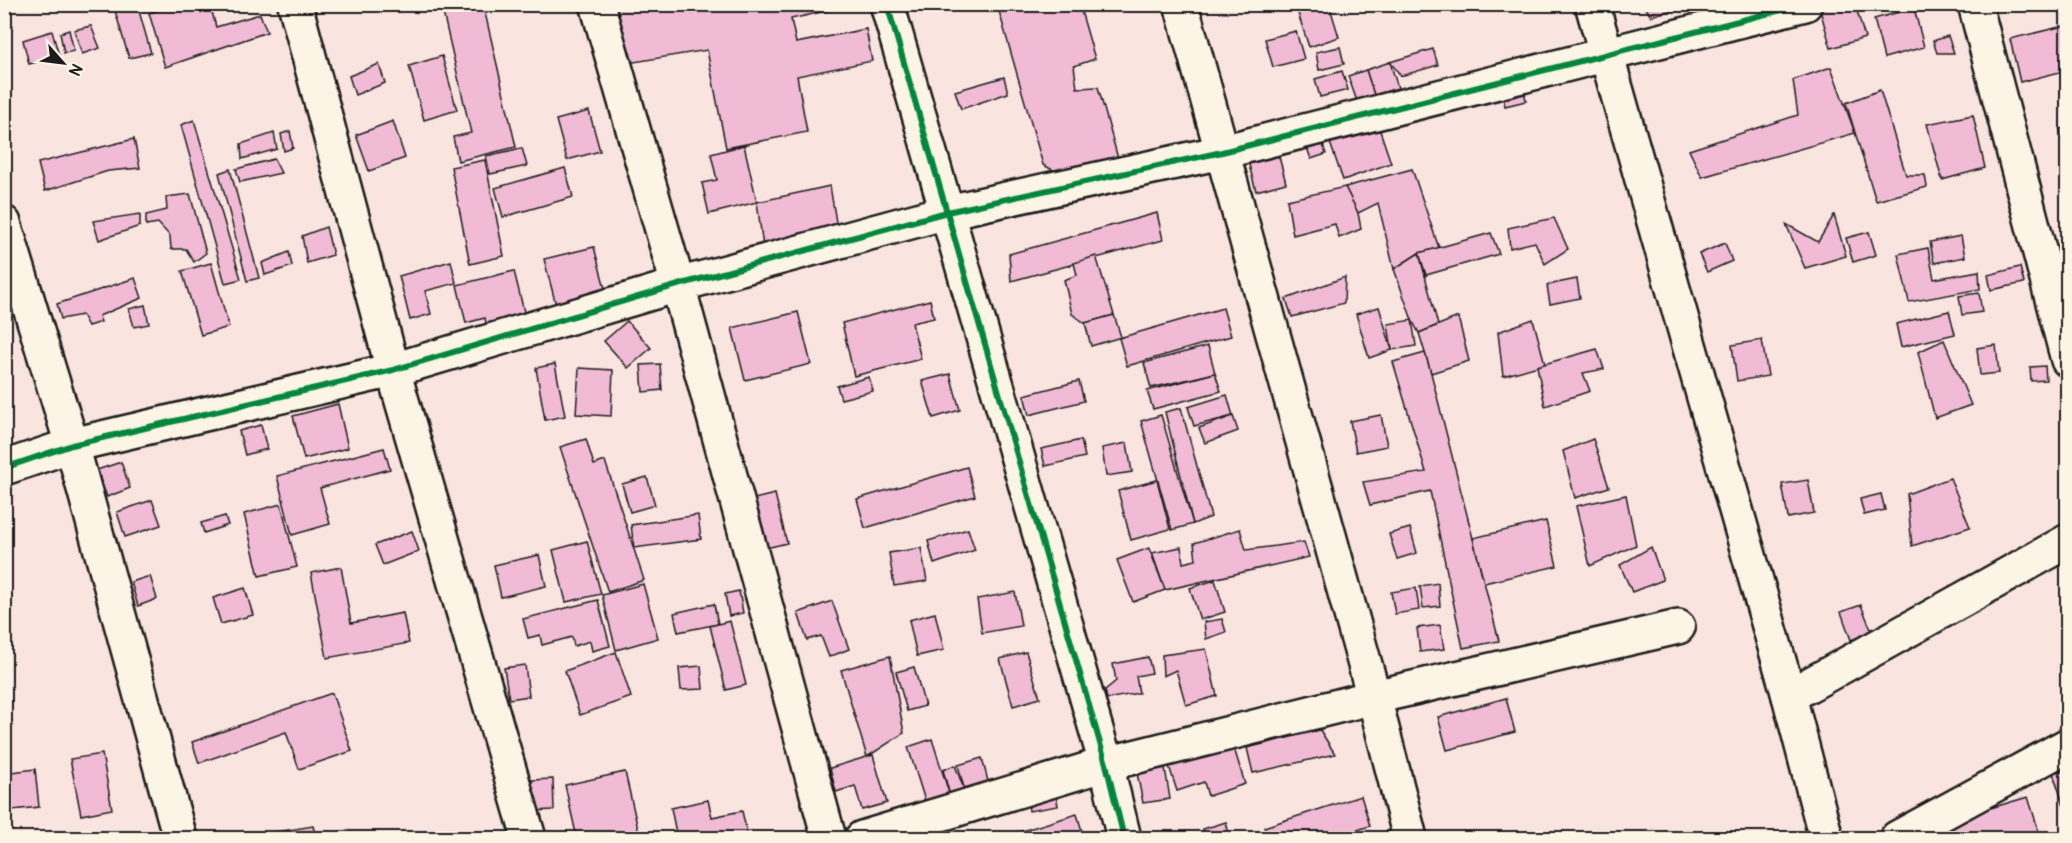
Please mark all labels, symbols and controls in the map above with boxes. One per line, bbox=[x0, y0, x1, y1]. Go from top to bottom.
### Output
north arrow bbox=[33, 33, 93, 93]
text: N bbox=[64, 60, 87, 79]

